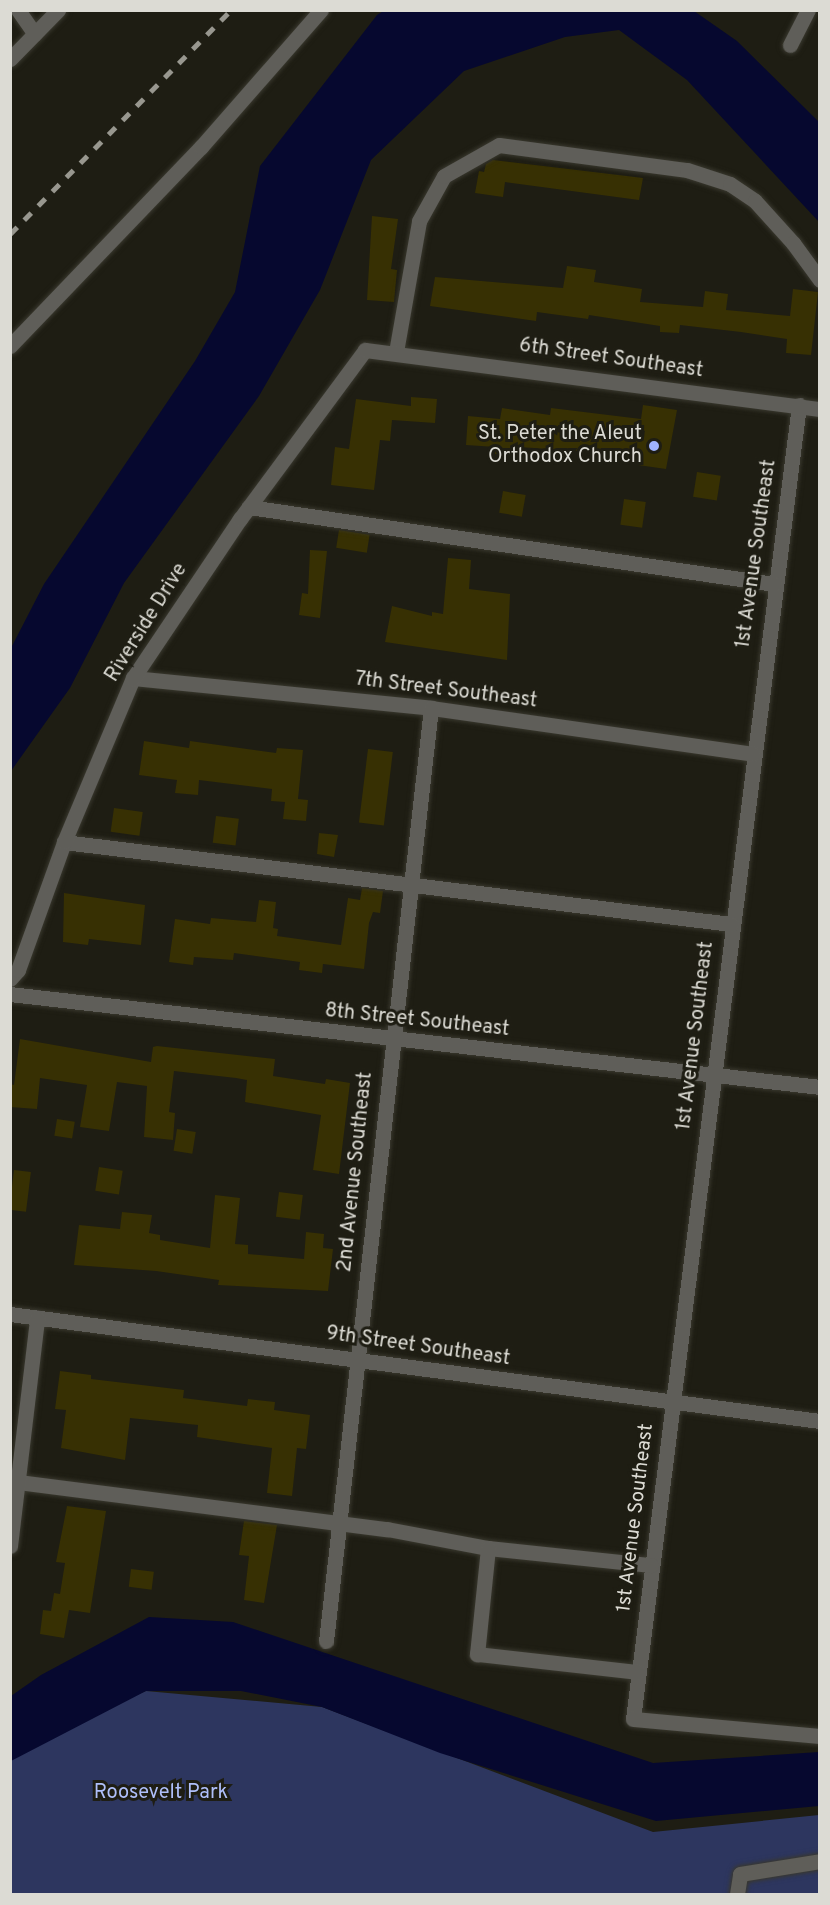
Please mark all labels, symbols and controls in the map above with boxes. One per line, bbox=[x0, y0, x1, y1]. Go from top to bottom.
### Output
street label: 6th Street Southeast bbox=[517, 334, 705, 384]
place label: St. Peter the Aleut Orthodox Church bbox=[477, 422, 642, 469]
marker: St. Peter the Aleut Orthodox Church bbox=[647, 439, 661, 453]
street label: 1st Avenue Southeast bbox=[732, 458, 782, 650]
street label: Riverside Drive bbox=[101, 559, 193, 687]
street label: 7th Street Southeast bbox=[354, 668, 538, 714]
street label: 1st Avenue Southeast bbox=[672, 940, 720, 1132]
street label: 8th Street Southeast bbox=[324, 999, 510, 1043]
street label: 2nd Avenue Southeast bbox=[334, 1070, 378, 1274]
street label: 9th Street Southeast bbox=[324, 1322, 512, 1372]
street label: 1st Avenue Southeast bbox=[612, 1422, 660, 1614]
park label: Roosevelt Park bbox=[94, 1781, 228, 1805]

